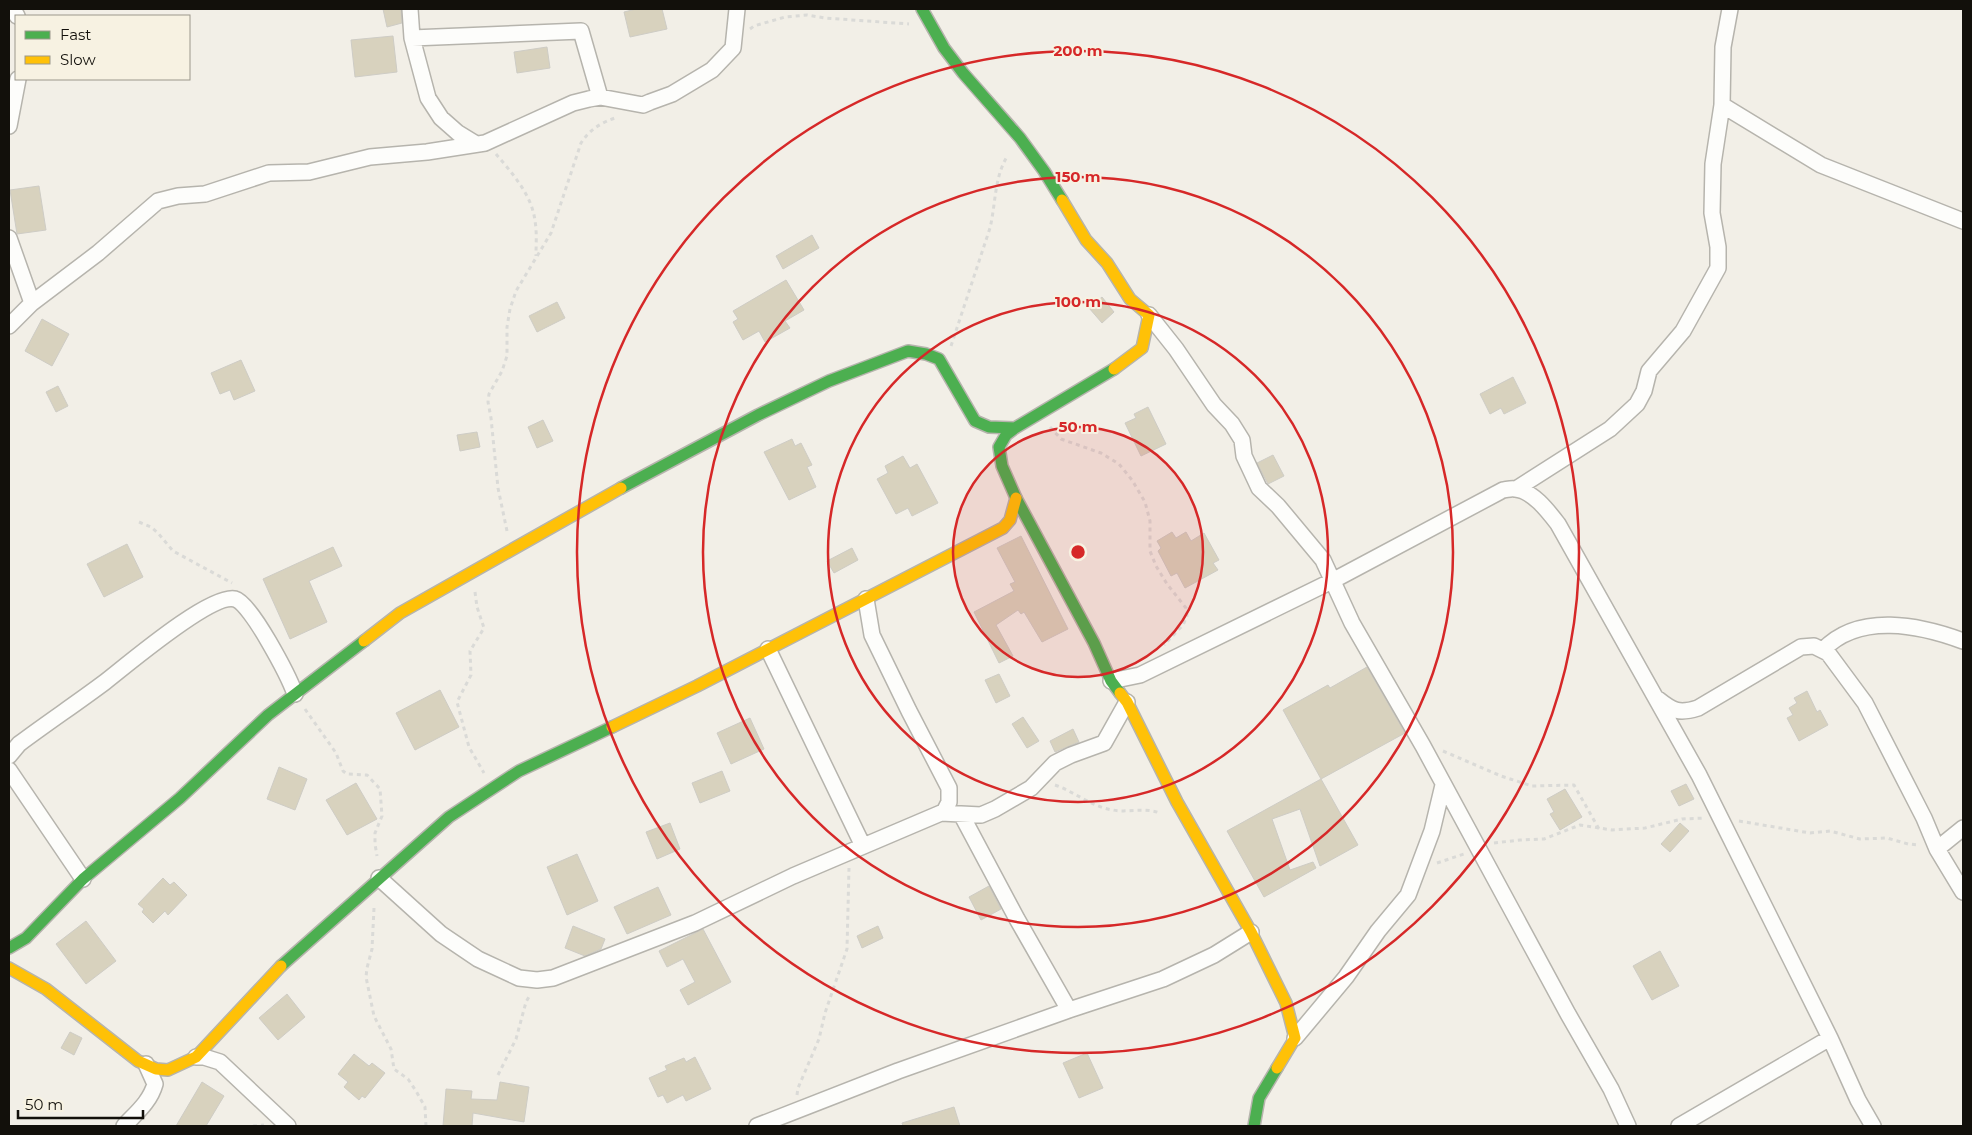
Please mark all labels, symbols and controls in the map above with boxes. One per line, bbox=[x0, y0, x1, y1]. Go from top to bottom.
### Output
legend bbox=[15, 15, 190, 80]
text: Fast bbox=[60, 25, 91, 44]
text: 200 m bbox=[1053, 41, 1103, 60]
text: Slow bbox=[60, 50, 96, 69]
text: 150 m bbox=[1056, 167, 1100, 186]
text: 100 m bbox=[1055, 292, 1101, 311]
text: 50 m bbox=[1058, 417, 1098, 436]
centre of rings bbox=[1069, 543, 1087, 561]
scale bar bbox=[18, 1088, 142, 1120]
text: 50 m bbox=[25, 1095, 63, 1114]

